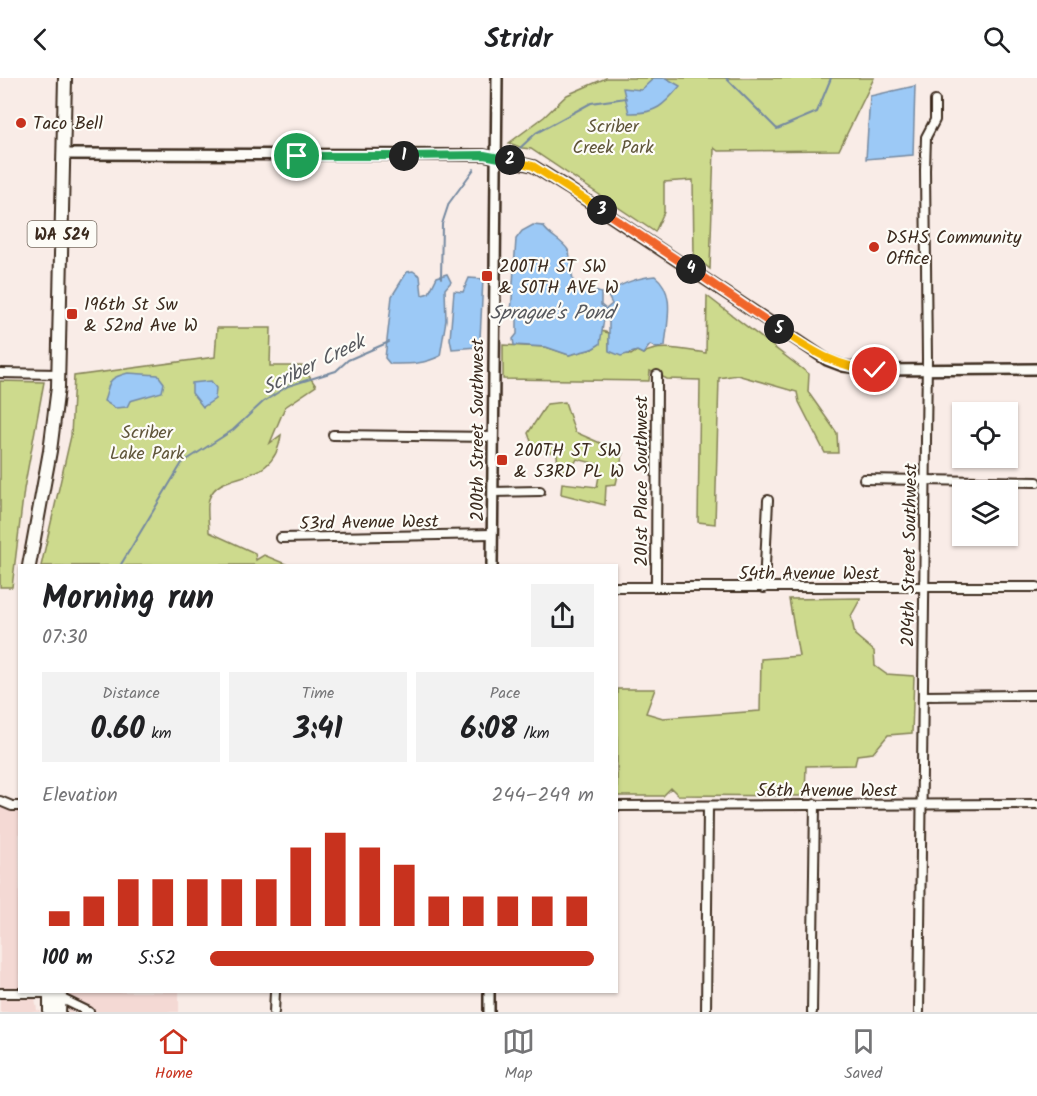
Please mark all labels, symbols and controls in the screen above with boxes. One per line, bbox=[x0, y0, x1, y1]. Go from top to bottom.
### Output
text: Stridr bbox=[484, 18, 553, 61]
icon: back bbox=[24, 23, 57, 56]
icon: search bbox=[980, 23, 1013, 56]
place label: Taco Bell bbox=[33, 110, 103, 139]
park label: Scriber Creek Park bbox=[572, 113, 654, 163]
marker: Taco Bell bbox=[14, 116, 28, 130]
pin bbox=[271, 130, 322, 181]
icon: arrive bbox=[280, 139, 313, 172]
pin: 1 bbox=[389, 141, 419, 171]
text: 1 bbox=[402, 143, 406, 168]
pin: 2 bbox=[495, 145, 525, 175]
text: 2 bbox=[505, 147, 515, 172]
pin: 3 bbox=[587, 195, 617, 225]
text: 3 bbox=[598, 197, 606, 222]
road number: WA 524 bbox=[28, 221, 97, 247]
place label: DSHS Community Office bbox=[886, 224, 1022, 274]
marker: DSHS Community Office bbox=[867, 240, 881, 254]
place label: 200TH ST SW & 50TH AVE W bbox=[499, 253, 619, 303]
pin: 4 bbox=[676, 254, 706, 284]
text: 4 bbox=[687, 256, 695, 281]
marker: 200TH ST SW & 50TH AVE W bbox=[480, 269, 494, 283]
place label: 196th St Sw & 52nd Ave W bbox=[84, 291, 198, 341]
water label: Sprague's Pond bbox=[490, 298, 619, 330]
marker: 196th St Sw & 52nd Ave W bbox=[65, 307, 79, 321]
pin: 5 bbox=[764, 314, 794, 344]
text: 5 bbox=[775, 316, 783, 341]
water label: Scriber Creek bbox=[257, 326, 373, 405]
street label: 200th Street Southwest bbox=[464, 337, 493, 522]
pin bbox=[849, 344, 900, 395]
icon: check bbox=[858, 353, 891, 386]
street label: 201st Place Southwest bbox=[628, 395, 657, 566]
map controls bbox=[952, 402, 1018, 546]
button: locate bbox=[952, 402, 1018, 468]
park label: Scriber Lake Park bbox=[110, 419, 185, 469]
place label: 200TH ST SW & 53RD PL W bbox=[514, 437, 624, 487]
marker: 200TH ST SW & 53RD PL W bbox=[495, 453, 509, 467]
street label: 204th Street Southwest bbox=[894, 462, 927, 647]
button: layers bbox=[952, 480, 1018, 546]
street label: 53rd Avenue West bbox=[299, 508, 440, 539]
street label: 54th Avenue West bbox=[739, 560, 880, 589]
text: Morning run bbox=[42, 573, 214, 626]
button: share bbox=[531, 584, 594, 647]
text: 07:30 bbox=[42, 622, 88, 654]
text: Distance bbox=[102, 681, 160, 706]
text: Time bbox=[302, 681, 334, 706]
text: Pace bbox=[490, 681, 520, 706]
text: 0.60 bbox=[91, 706, 145, 754]
text: 3:41 bbox=[293, 706, 343, 754]
text: 6:08 bbox=[460, 706, 517, 754]
text: km bbox=[145, 721, 171, 746]
text: /km bbox=[517, 721, 550, 746]
street label: 56th Avenue West bbox=[757, 777, 898, 806]
text: Elevation bbox=[42, 780, 118, 812]
text: 244–249 m bbox=[492, 780, 594, 812]
text: 100 m bbox=[42, 943, 93, 975]
text: 5:52 bbox=[138, 943, 176, 975]
tab: Home bbox=[155, 1025, 193, 1086]
tab: Map bbox=[502, 1025, 535, 1086]
tab: Saved bbox=[844, 1025, 882, 1086]

